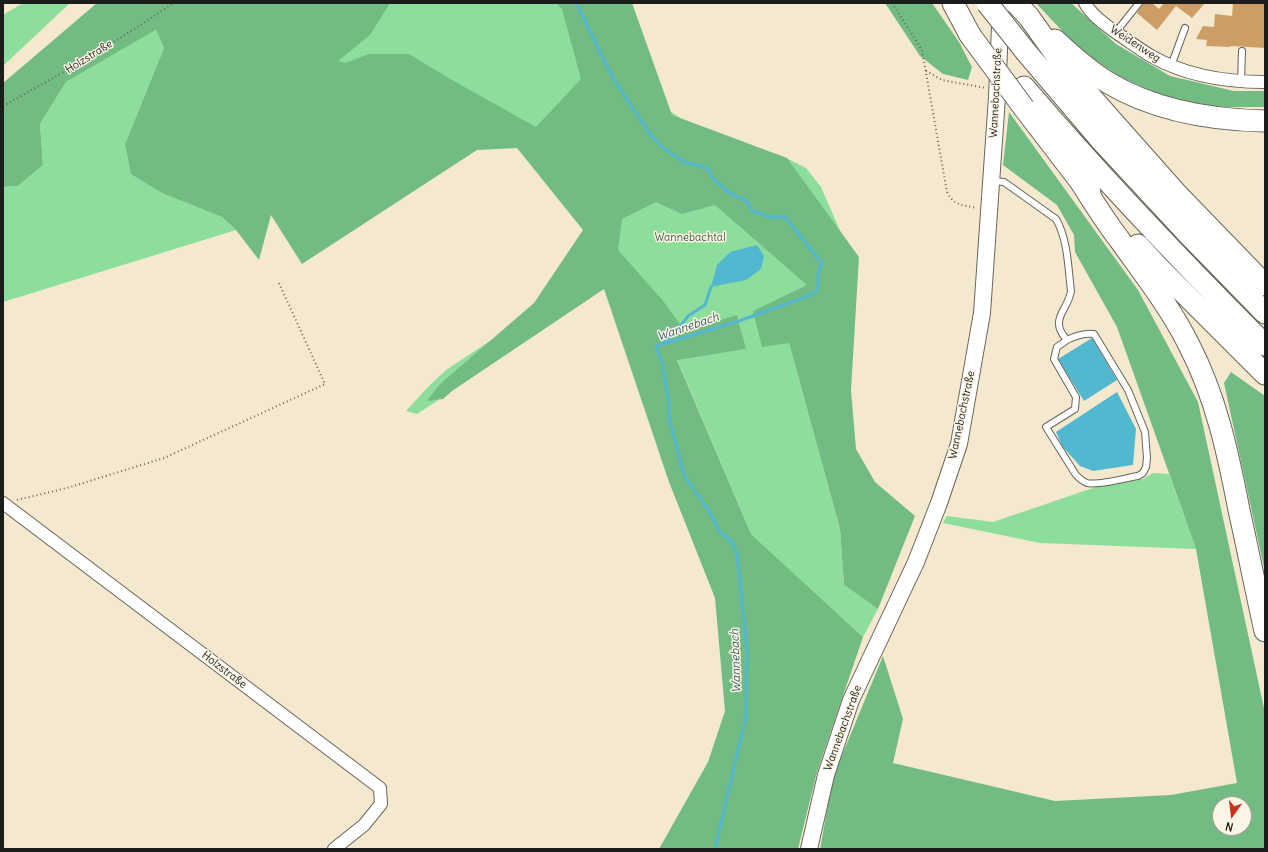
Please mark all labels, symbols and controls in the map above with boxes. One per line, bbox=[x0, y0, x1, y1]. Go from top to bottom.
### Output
street label: Weidenweg bbox=[1107, 23, 1163, 65]
street label: Holzstraße bbox=[63, 37, 115, 77]
street label: Wannebachstraße bbox=[987, 48, 1005, 138]
park label: Wannebachtal bbox=[654, 231, 726, 245]
water label: Wannebach bbox=[655, 310, 721, 344]
street label: Wannebachstraße bbox=[946, 370, 978, 460]
water label: Wannebach bbox=[728, 629, 744, 693]
street label: Holzstraße bbox=[199, 649, 249, 691]
street label: Wannebachstraße bbox=[821, 683, 865, 773]
north arrow bbox=[1212, 796, 1252, 836]
text: N bbox=[1224, 819, 1235, 834]

